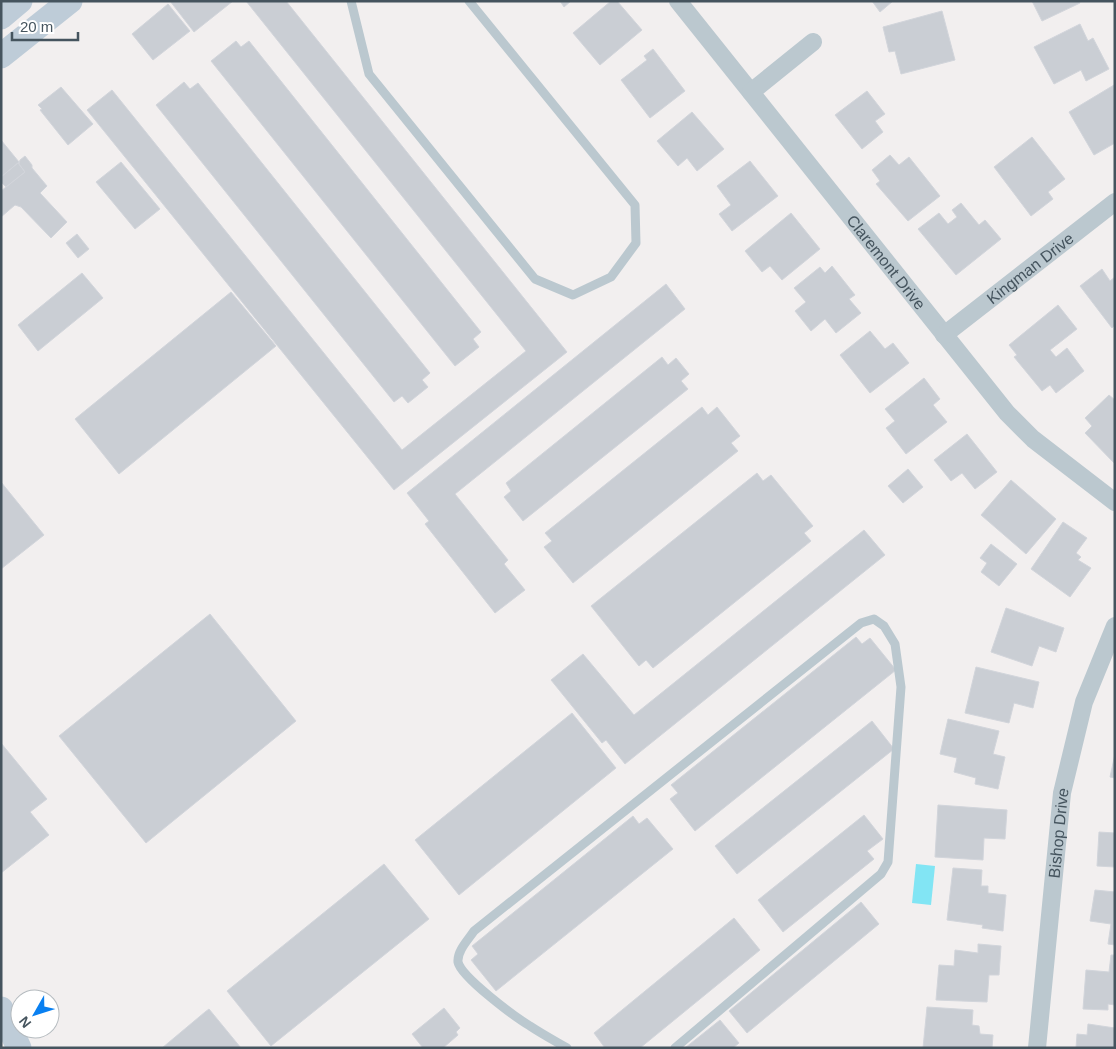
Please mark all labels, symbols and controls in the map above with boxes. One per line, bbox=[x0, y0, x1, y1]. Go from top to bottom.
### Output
scale bar bbox=[12, 10, 79, 42]
text: 20 m bbox=[20, 18, 53, 35]
street label: Claremont Drive bbox=[844, 211, 929, 313]
street label: Kingman Drive bbox=[983, 229, 1077, 307]
street label: Bishop Drive bbox=[1045, 786, 1071, 879]
north arrow bbox=[10, 989, 60, 1039]
text: N bbox=[15, 1013, 34, 1031]

